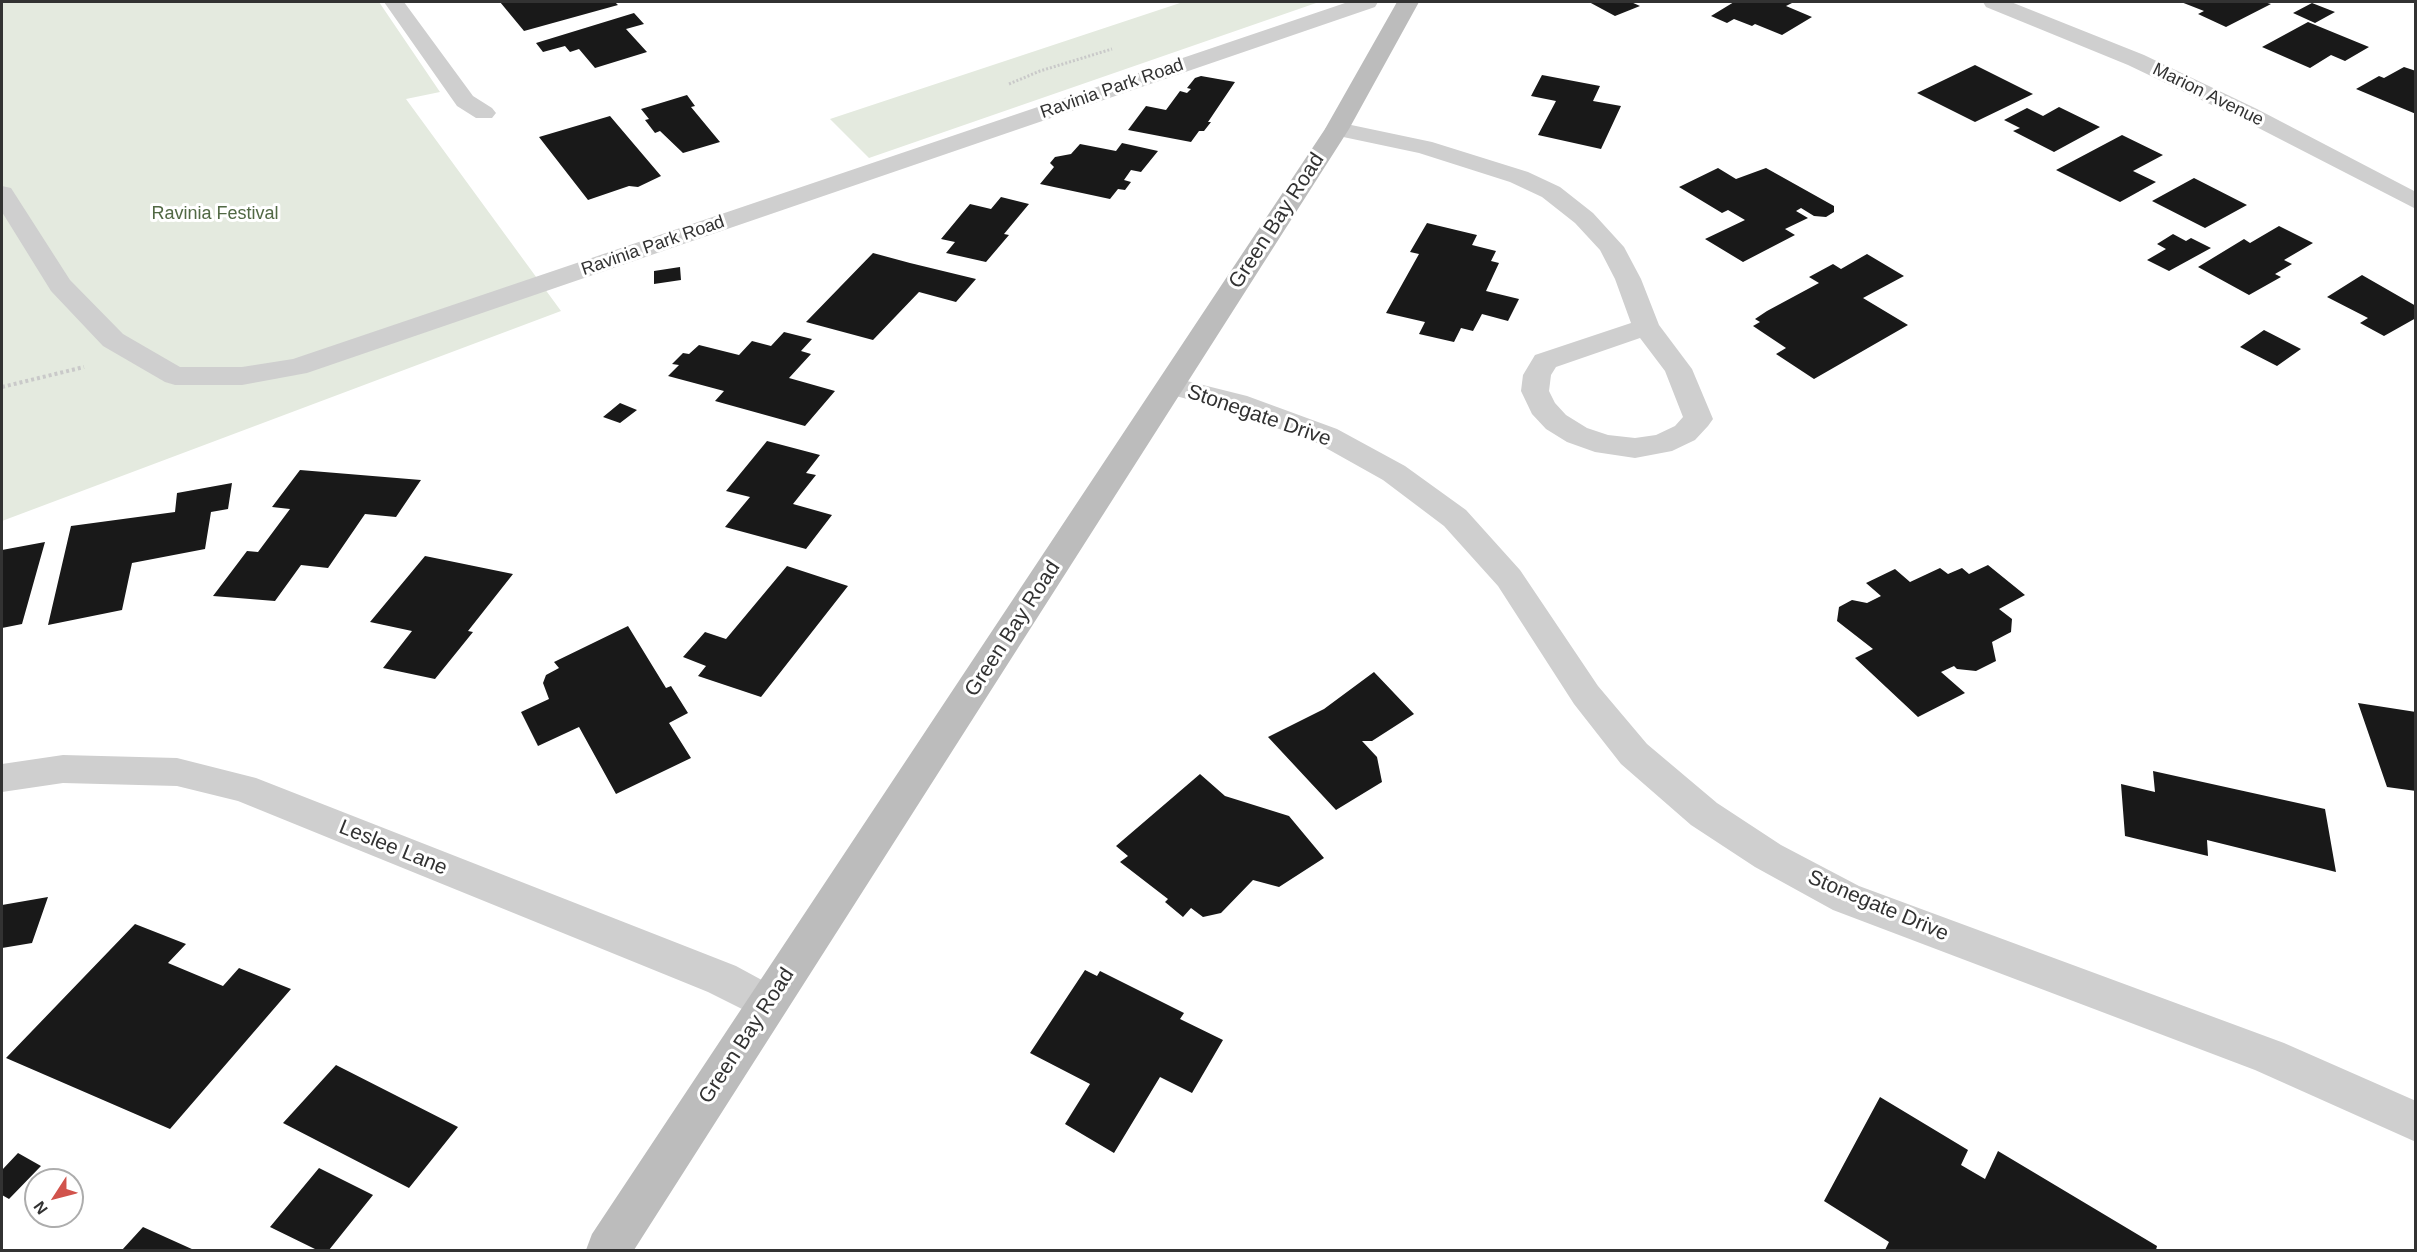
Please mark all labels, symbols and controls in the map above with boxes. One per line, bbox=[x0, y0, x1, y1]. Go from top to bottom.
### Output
street label: Ravinia Park Road bbox=[1038, 54, 1186, 124]
street label: Marion Avenue bbox=[2149, 59, 2267, 131]
street label: Green Bay Road bbox=[1224, 149, 1330, 293]
park label: Ravinia Festival bbox=[151, 203, 279, 225]
street label: Ravinia Park Road bbox=[579, 211, 727, 281]
street label: Stonegate Drive bbox=[1184, 380, 1334, 452]
street label: Green Bay Road bbox=[960, 557, 1066, 701]
street label: Leslee Lane bbox=[335, 815, 451, 881]
street label: Stonegate Drive bbox=[1804, 865, 1952, 947]
street label: Green Bay Road bbox=[694, 964, 800, 1108]
north arrow bbox=[24, 1168, 84, 1228]
text: N bbox=[30, 1198, 51, 1217]

